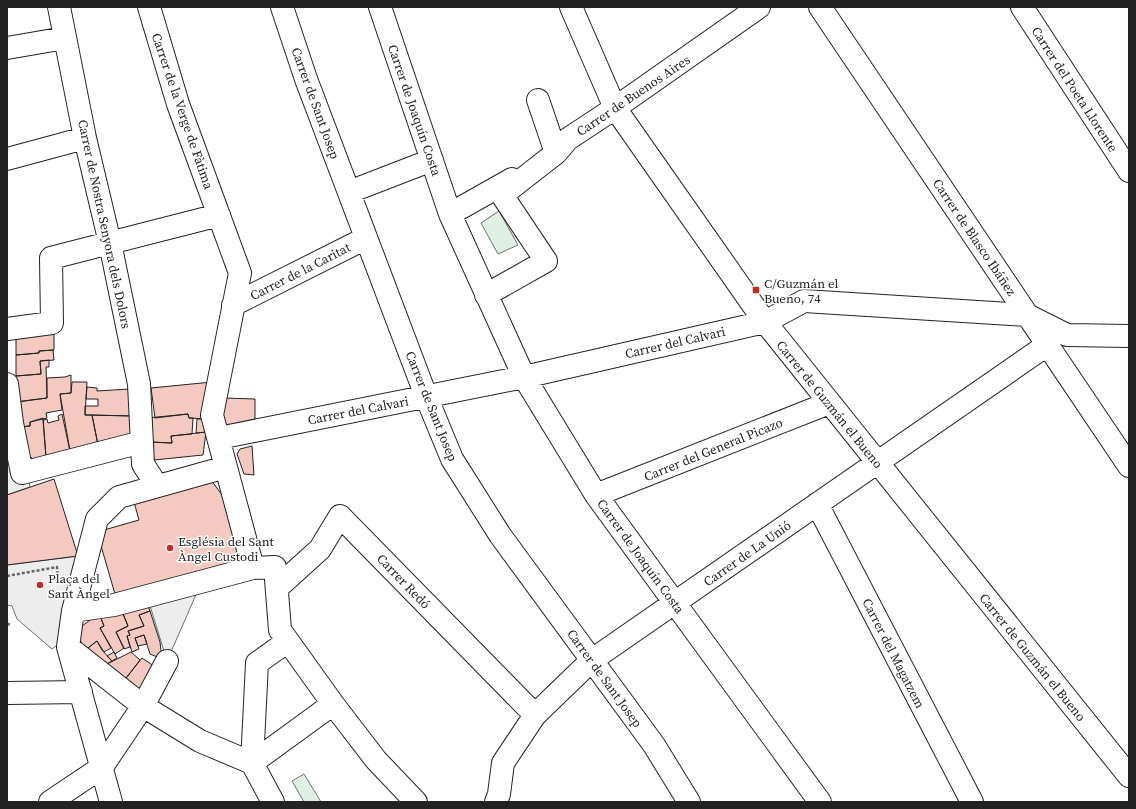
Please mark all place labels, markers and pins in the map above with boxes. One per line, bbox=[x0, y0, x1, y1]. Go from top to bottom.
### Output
place label: C/Guzmán el Bueno, 74 bbox=[764, 275, 839, 307]
marker: C/Guzmán el Bueno, 74 bbox=[751, 285, 761, 295]
place label: Església del Sant Àngel Custodi bbox=[178, 533, 275, 565]
marker: Església del Sant Àngel Custodi bbox=[165, 543, 175, 553]
place label: Plaça del Sant Àngel bbox=[48, 570, 110, 602]
marker: Plaça del Sant Àngel bbox=[35, 580, 45, 590]

